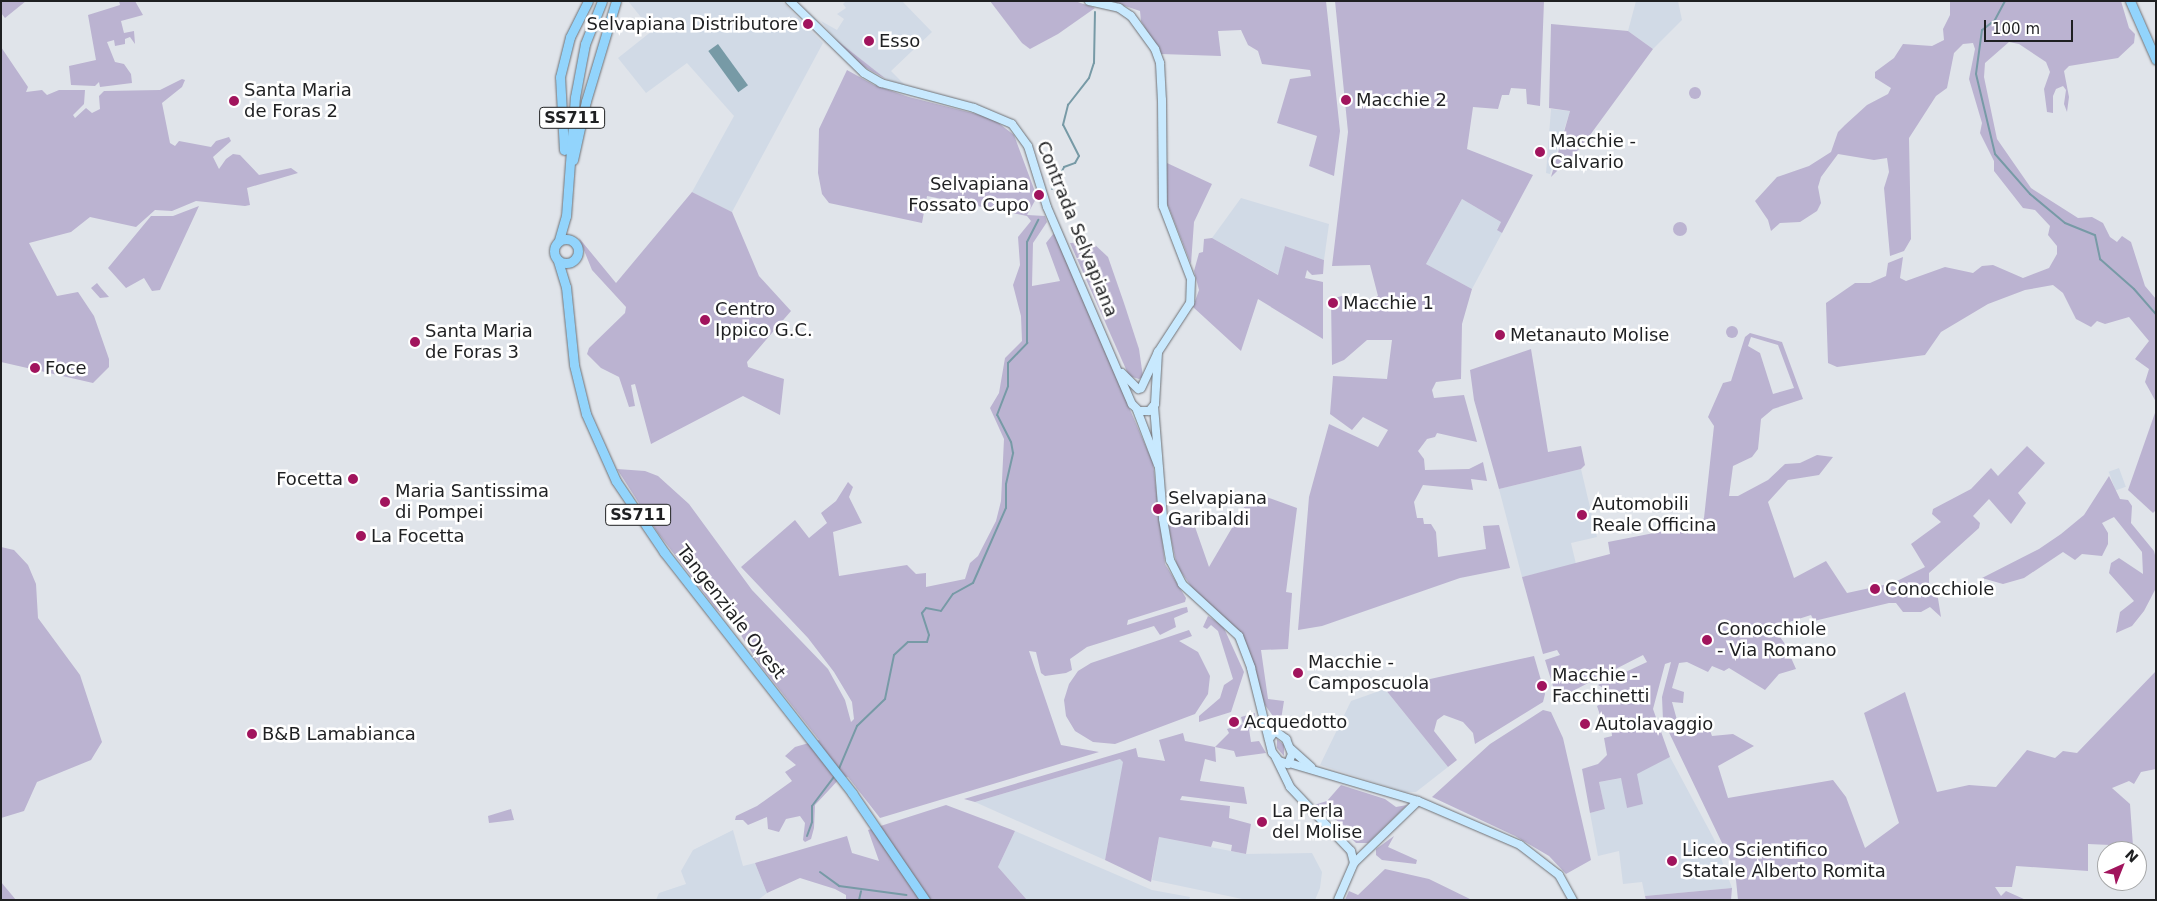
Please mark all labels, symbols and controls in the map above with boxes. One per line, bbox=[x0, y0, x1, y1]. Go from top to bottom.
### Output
scale bar bbox=[1987, 10, 2076, 42]
place label: Selvapiana Distributore bbox=[587, 13, 798, 35]
marker: Selvapiana Distributore bbox=[802, 18, 814, 30]
text: 100 m bbox=[1992, 20, 2040, 38]
place label: Esso bbox=[879, 30, 920, 52]
marker: Esso bbox=[863, 35, 875, 47]
place label: Santa Maria de Foras 2 bbox=[244, 80, 352, 122]
place label: Macchie 2 bbox=[1356, 89, 1447, 111]
marker: Macchie 2 bbox=[1340, 94, 1352, 106]
marker: Santa Maria de Foras 2 bbox=[228, 95, 240, 107]
road number: SS711 bbox=[538, 105, 606, 132]
place label: Macchie - Calvario bbox=[1550, 131, 1636, 173]
street label: Contrada Selvapiana bbox=[1032, 138, 1122, 320]
marker: Macchie - Calvario bbox=[1534, 146, 1546, 158]
place label: Selvapiana Fossato Cupo bbox=[908, 174, 1029, 216]
marker: Selvapiana Fossato Cupo bbox=[1033, 189, 1045, 201]
place label: Macchie 1 bbox=[1343, 292, 1434, 314]
marker: Macchie 1 bbox=[1327, 297, 1339, 309]
place label: Centro Ippico G.C. bbox=[715, 299, 813, 342]
marker: Centro Ippico G.C. bbox=[699, 314, 711, 326]
place label: Santa Maria de Foras 3 bbox=[425, 321, 533, 364]
place label: Metanauto Molise bbox=[1510, 324, 1669, 346]
marker: Metanauto Molise bbox=[1494, 329, 1506, 341]
marker: Santa Maria de Foras 3 bbox=[409, 336, 421, 348]
place label: Foce bbox=[45, 357, 87, 379]
marker: Foce bbox=[29, 362, 41, 374]
place label: Focetta bbox=[276, 468, 343, 490]
marker: Focetta bbox=[347, 473, 359, 485]
place label: Maria Santissima di Pompei bbox=[395, 481, 549, 524]
place label: Selvapiana Garibaldi bbox=[1168, 488, 1267, 530]
place label: Automobili Reale Officina bbox=[1592, 494, 1717, 536]
marker: Maria Santissima di Pompei bbox=[379, 496, 391, 508]
road number: SS711 bbox=[604, 502, 672, 528]
marker: Selvapiana Garibaldi bbox=[1152, 503, 1164, 515]
marker: Automobili Reale Officina bbox=[1576, 509, 1588, 521]
place label: La Focetta bbox=[371, 525, 465, 547]
marker: La Focetta bbox=[355, 530, 367, 542]
street label: Tangenziale Ovest bbox=[672, 541, 790, 683]
place label: Conocchiole bbox=[1885, 578, 1994, 600]
marker: Conocchiole bbox=[1869, 583, 1881, 595]
place label: Conocchiole - Via Romano bbox=[1717, 619, 1837, 662]
marker: Conocchiole - Via Romano bbox=[1701, 634, 1713, 646]
place label: Macchie - Camposcuola bbox=[1308, 652, 1429, 694]
place label: Macchie - Facchinetti bbox=[1552, 665, 1650, 708]
marker: Macchie - Camposcuola bbox=[1292, 667, 1304, 679]
marker: Macchie - Facchinetti bbox=[1536, 680, 1548, 692]
place label: Acquedotto bbox=[1244, 711, 1347, 733]
place label: Autolavaggio bbox=[1595, 713, 1713, 735]
marker: Acquedotto bbox=[1228, 716, 1240, 728]
marker: Autolavaggio bbox=[1579, 718, 1591, 730]
place label: B&B Lamabianca bbox=[262, 723, 416, 745]
marker: B&B Lamabianca bbox=[246, 728, 258, 740]
place label: La Perla del Molise bbox=[1272, 801, 1362, 844]
marker: La Perla del Molise bbox=[1256, 816, 1268, 828]
place label: Liceo Scientifico Statale Alberto Romita bbox=[1682, 840, 1886, 882]
north arrow bbox=[2097, 841, 2147, 891]
text: N bbox=[2122, 846, 2141, 866]
marker: Liceo Scientifico Statale Alberto Romita bbox=[1666, 855, 1678, 867]

